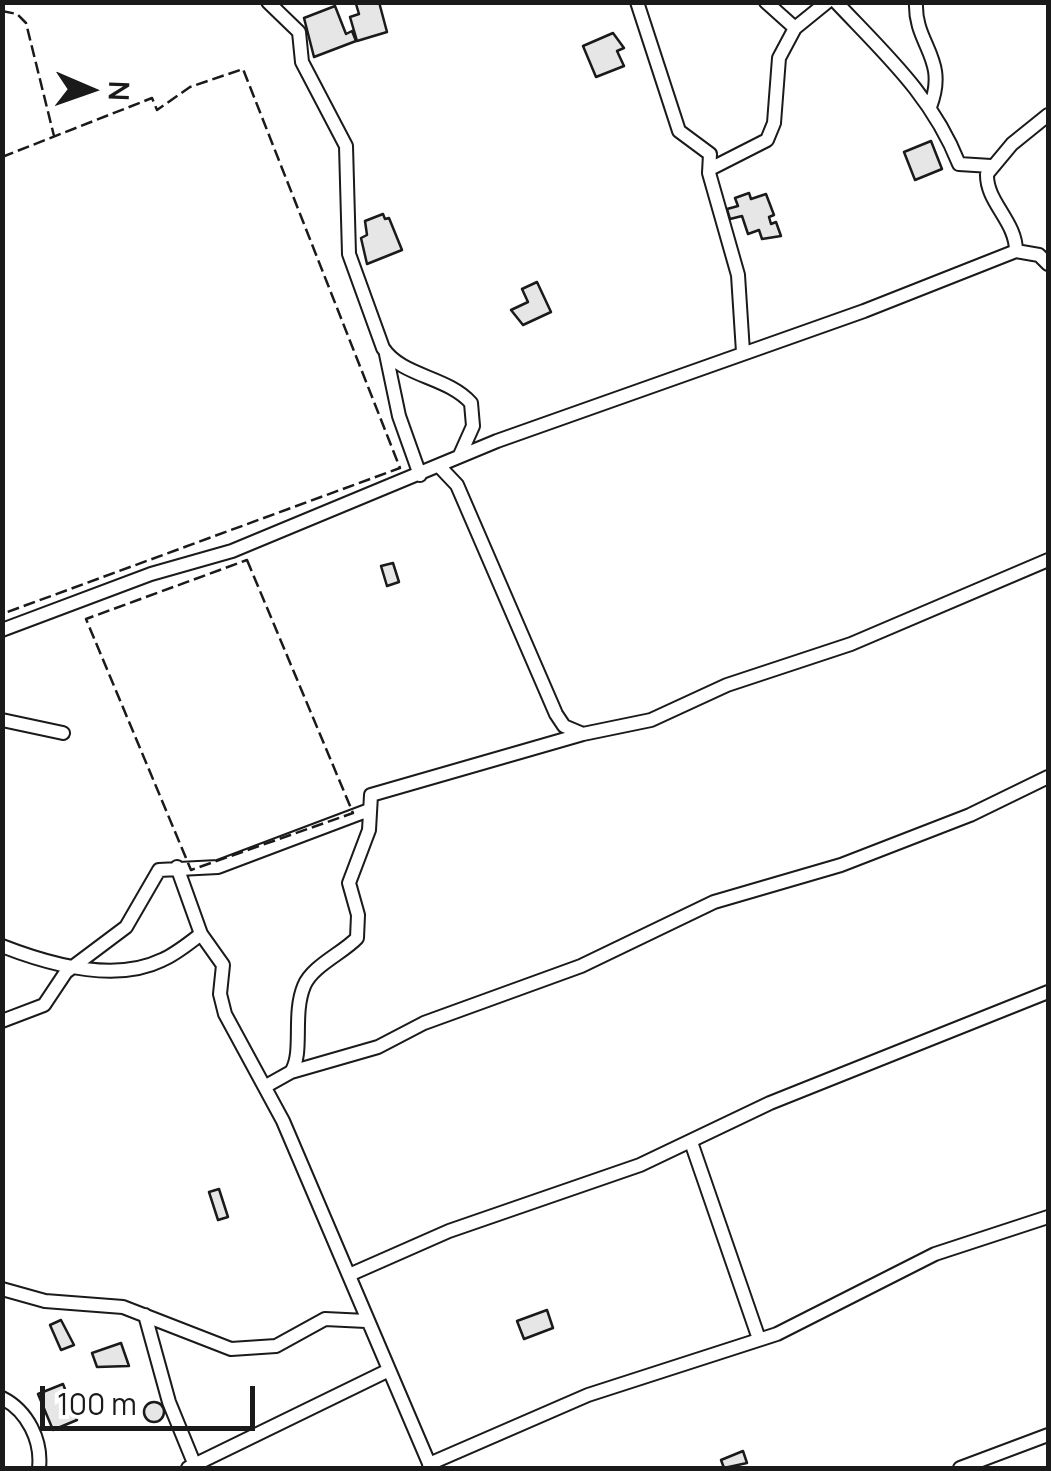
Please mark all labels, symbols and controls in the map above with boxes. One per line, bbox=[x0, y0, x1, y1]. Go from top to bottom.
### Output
north arrow bbox=[40, 40, 140, 140]
text: N bbox=[101, 80, 139, 102]
scale bar bbox=[45, 1366, 260, 1428]
text: 100 m bbox=[57, 1383, 137, 1424]

